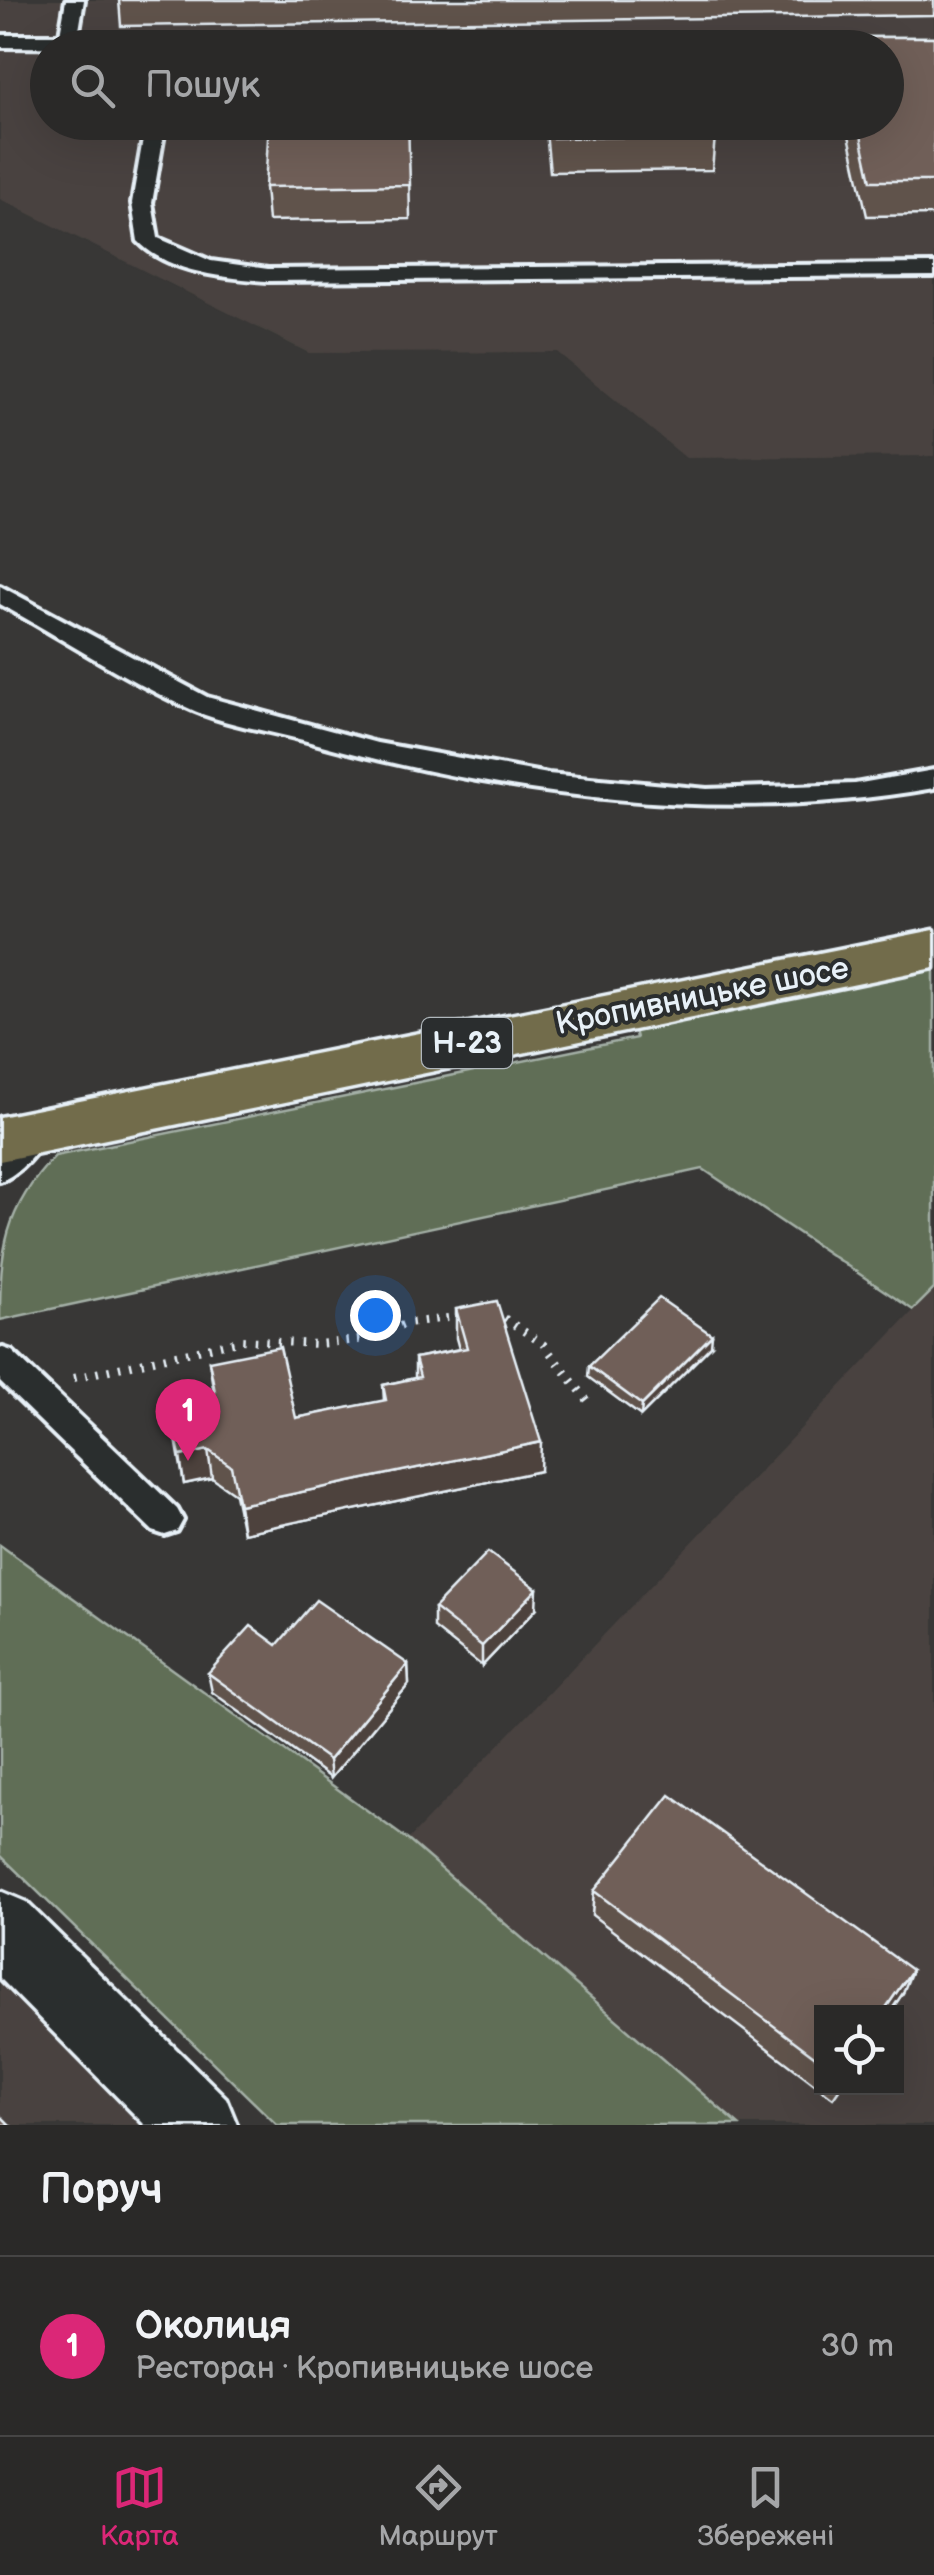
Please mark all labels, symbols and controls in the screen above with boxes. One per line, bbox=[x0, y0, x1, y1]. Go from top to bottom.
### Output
search box bbox=[30, 30, 904, 140]
icon: search bbox=[65, 58, 120, 113]
text: Пошук bbox=[145, 63, 260, 108]
street label: Кропивницьке шосе bbox=[553, 949, 852, 1044]
road number: Н-23 bbox=[422, 1018, 512, 1068]
your location bbox=[350, 1290, 401, 1341]
pin: 1 bbox=[156, 1378, 220, 1461]
map controls bbox=[814, 2005, 904, 2095]
button: locate bbox=[814, 2005, 904, 2095]
text: Поруч bbox=[40, 2165, 163, 2216]
text: Околиця bbox=[135, 2304, 291, 2349]
text: 1 bbox=[66, 2327, 79, 2366]
text: 30 m bbox=[820, 2327, 894, 2366]
text: Ресторан · Кропивницьке шосе bbox=[135, 2349, 593, 2388]
tab: Карта bbox=[100, 2460, 179, 2553]
tab: Маршрут bbox=[379, 2460, 498, 2553]
tab: Збережені bbox=[697, 2460, 834, 2553]

